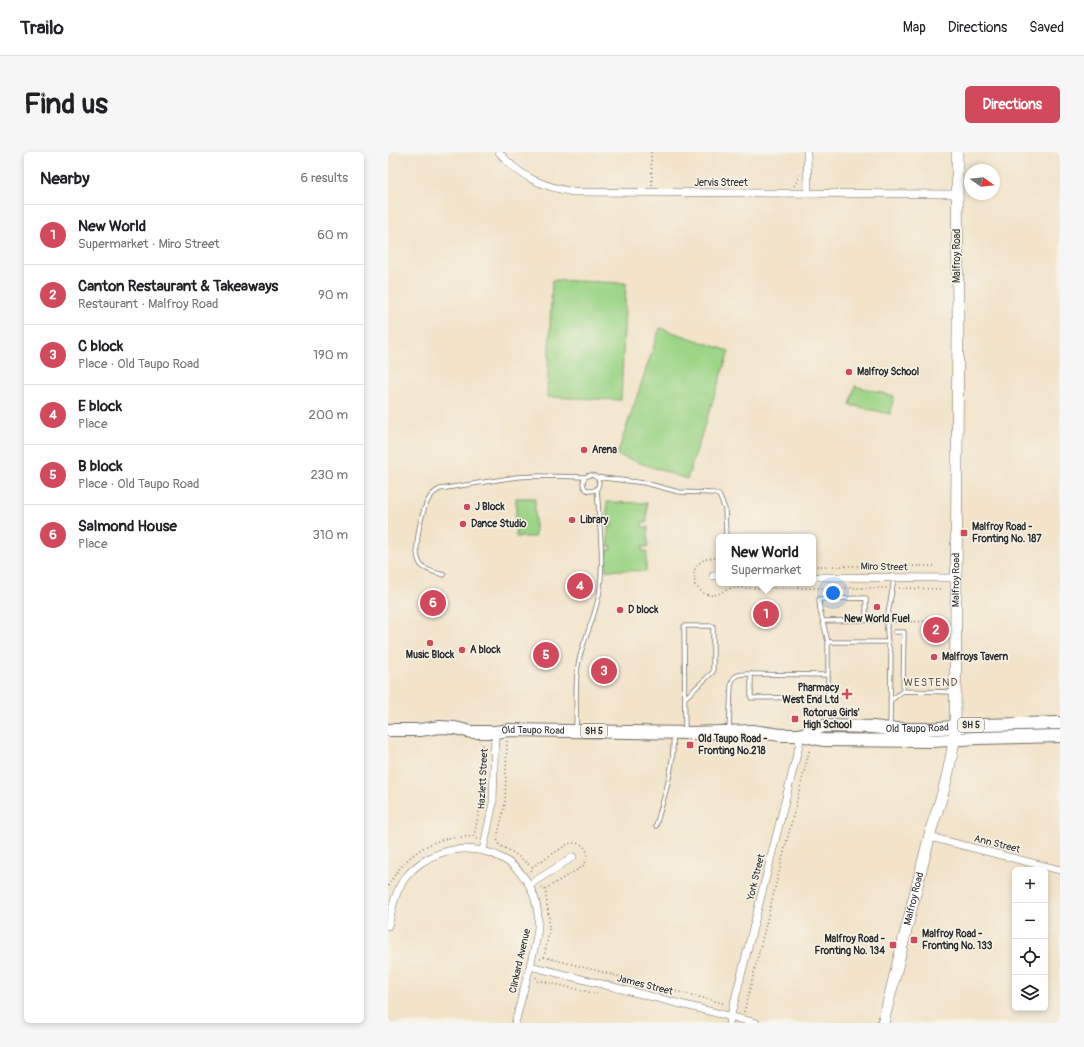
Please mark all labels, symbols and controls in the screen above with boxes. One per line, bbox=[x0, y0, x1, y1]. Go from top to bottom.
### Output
text: Trailo bbox=[20, 16, 64, 40]
text: Map bbox=[903, 19, 926, 36]
text: Directions bbox=[948, 19, 1007, 36]
text: Saved bbox=[1029, 19, 1064, 36]
button: Directions bbox=[965, 86, 1060, 123]
text: Find us bbox=[24, 87, 108, 122]
north arrow bbox=[964, 164, 1000, 200]
text: Nearby bbox=[40, 168, 89, 189]
text: 6 results bbox=[301, 170, 348, 186]
street label: Jervis Street bbox=[694, 177, 749, 189]
text: New World bbox=[78, 217, 146, 236]
text: 1 bbox=[50, 227, 56, 243]
text: 60 m bbox=[317, 227, 348, 243]
street label: Malfroy Road bbox=[951, 229, 963, 283]
text: Supermarket · Miro Street bbox=[78, 236, 220, 252]
text: Canton Restaurant & Takeaways bbox=[78, 277, 278, 296]
text: 2 bbox=[49, 287, 57, 303]
text: 90 m bbox=[318, 287, 348, 303]
text: Restaurant · Malfroy Road bbox=[78, 296, 218, 312]
text: C block bbox=[78, 337, 123, 356]
text: 3 bbox=[49, 347, 57, 363]
text: 190 m bbox=[313, 347, 348, 363]
text: Place · Old Taupo Road bbox=[78, 356, 199, 372]
place label: Malfroy School bbox=[857, 366, 919, 378]
marker: Malfroy School bbox=[844, 367, 854, 377]
text: E block bbox=[78, 397, 122, 416]
text: 4 bbox=[49, 407, 57, 423]
text: 200 m bbox=[309, 407, 348, 423]
text: Place bbox=[78, 416, 107, 432]
place label: Arena bbox=[592, 444, 617, 456]
marker: Arena bbox=[579, 445, 589, 455]
text: B block bbox=[78, 457, 123, 476]
text: 5 bbox=[49, 467, 57, 483]
text: 230 m bbox=[311, 467, 348, 483]
text: Place · Old Taupo Road bbox=[78, 476, 199, 492]
place label: J Block bbox=[475, 501, 505, 513]
marker: J Block bbox=[462, 502, 472, 512]
place label: Library bbox=[580, 514, 609, 526]
marker: Library bbox=[567, 515, 577, 525]
text: Salmond House bbox=[78, 517, 177, 536]
place label: Dance Studio bbox=[471, 518, 527, 530]
marker: Dance Studio bbox=[458, 519, 468, 529]
place label: Malfroy Road - Fronting No. 187 bbox=[972, 521, 1042, 545]
text: 6 bbox=[49, 527, 57, 543]
text: 310 m bbox=[312, 527, 348, 543]
marker: Malfroy Road - Fronting No. 187 bbox=[959, 528, 969, 538]
popup bbox=[716, 534, 816, 586]
text: Place bbox=[78, 536, 107, 552]
text: New World bbox=[731, 543, 799, 562]
street label: Malfroy Road bbox=[950, 553, 962, 607]
street label: Miro Street bbox=[860, 561, 909, 573]
text: Supermarket bbox=[731, 562, 801, 578]
pin: 4 bbox=[567, 571, 593, 601]
your location bbox=[823, 583, 843, 603]
pin: 6 bbox=[420, 588, 446, 618]
pin: 1 bbox=[753, 599, 779, 629]
marker: New World Fuel bbox=[872, 602, 882, 612]
place label: D block bbox=[628, 604, 659, 616]
marker: D block bbox=[615, 605, 625, 615]
place label: New World Fuel bbox=[844, 613, 910, 625]
pin: 2 bbox=[923, 615, 949, 645]
marker: Music Block bbox=[425, 638, 435, 648]
pin: 5 bbox=[533, 640, 559, 670]
place label: A block bbox=[470, 644, 501, 656]
marker: A block bbox=[457, 645, 467, 655]
place label: Music Block bbox=[406, 649, 455, 661]
place label: Malfroys Tavern bbox=[942, 651, 1009, 663]
marker: Malfroys Tavern bbox=[929, 652, 939, 662]
pin: 3 bbox=[591, 656, 617, 686]
district label: WESTEND bbox=[904, 676, 958, 689]
place label: Pharmacy West End Ltd bbox=[782, 682, 840, 706]
marker: Pharmacy West End Ltd bbox=[842, 689, 852, 699]
place label: Rotorua Girls' High School bbox=[803, 707, 860, 731]
marker: Rotorua Girls' High School bbox=[790, 714, 800, 724]
road number: SH 5 bbox=[958, 718, 984, 732]
street label: Old Taupo Road bbox=[885, 721, 949, 735]
street label: Old Taupo Road bbox=[501, 724, 565, 737]
road number: SH 5 bbox=[581, 724, 607, 738]
place label: Old Taupo Road - Fronting No.218 bbox=[698, 733, 768, 757]
marker: Old Taupo Road - Fronting No.218 bbox=[685, 740, 695, 750]
street label: Hazlett Street bbox=[475, 747, 491, 810]
street label: Ann Street bbox=[973, 832, 1022, 856]
street label: York Street bbox=[744, 852, 768, 902]
map controls bbox=[1012, 867, 1048, 1011]
button: + bbox=[1012, 867, 1048, 903]
street label: Malfroy Road bbox=[902, 871, 926, 927]
button: − bbox=[1012, 903, 1048, 939]
street label: Clinkard Avenue bbox=[507, 927, 533, 994]
place label: Malfroy Road - Fronting No. 133 bbox=[922, 928, 993, 952]
place label: Malfroy Road - Fronting No. 134 bbox=[814, 933, 886, 957]
marker: Malfroy Road - Fronting No. 133 bbox=[909, 935, 919, 945]
button: locate bbox=[1012, 939, 1048, 975]
marker: Malfroy Road - Fronting No. 134 bbox=[888, 940, 898, 950]
street label: James Street bbox=[616, 972, 675, 998]
button: layers bbox=[1012, 975, 1048, 1011]

